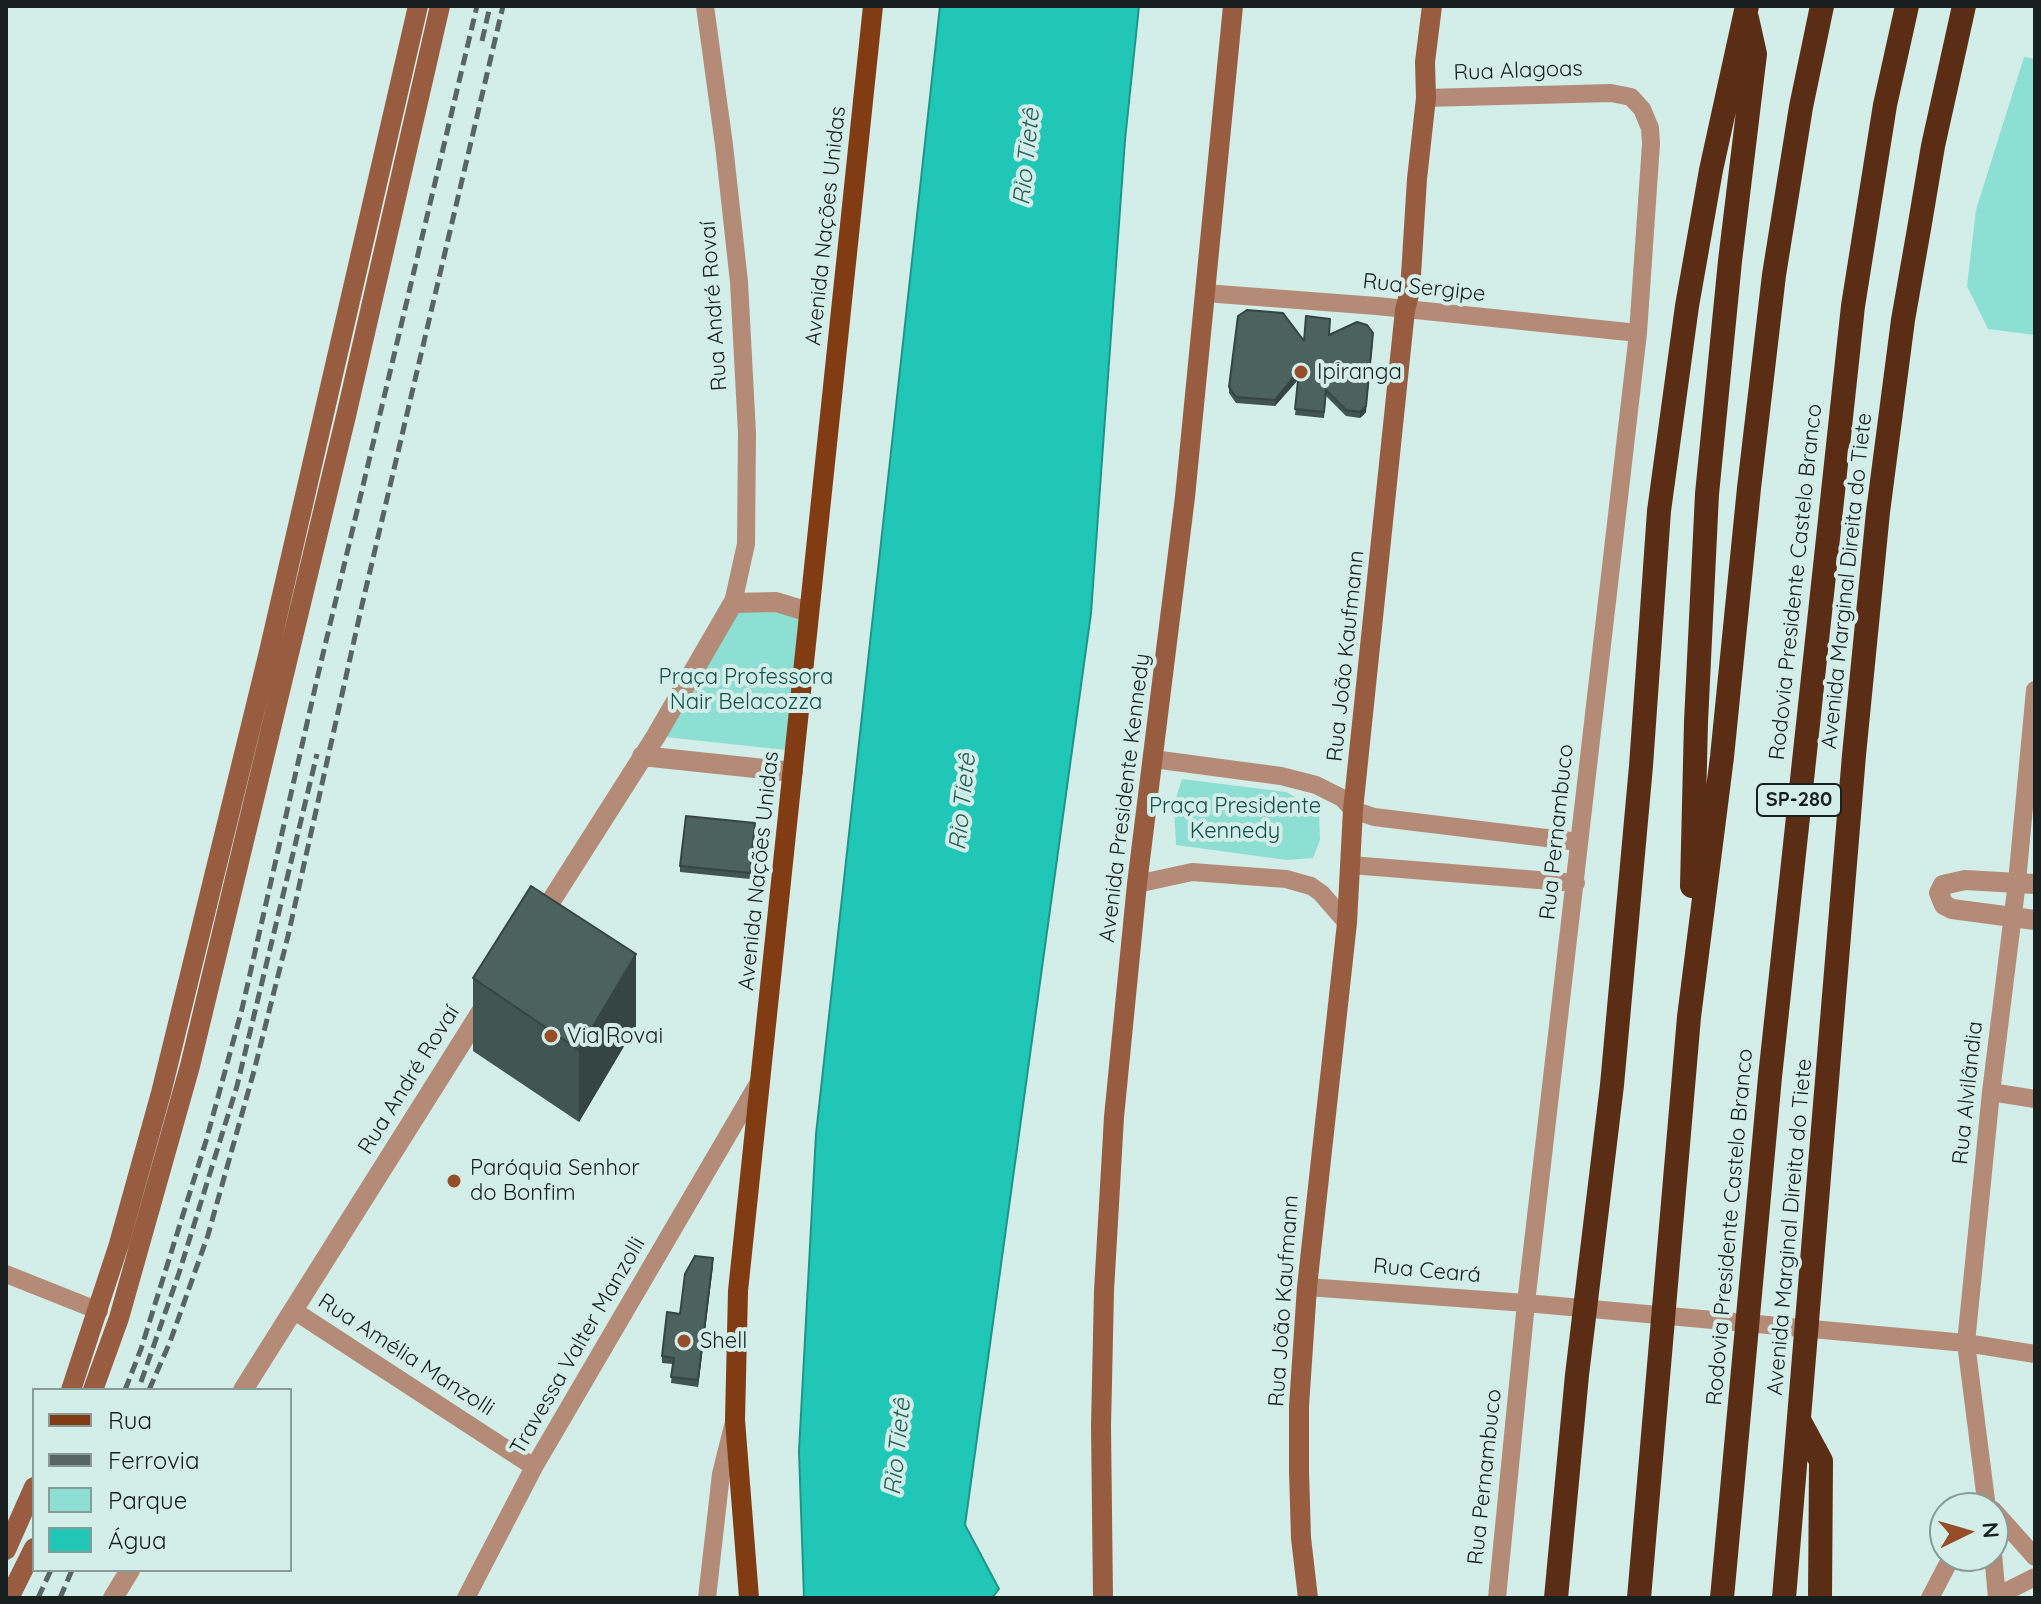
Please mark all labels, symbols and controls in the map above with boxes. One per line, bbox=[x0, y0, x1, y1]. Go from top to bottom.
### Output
street label: Rua Alagoas bbox=[1453, 56, 1583, 86]
street label: Avenida Nações Unidas bbox=[800, 105, 852, 347]
water label: Rio Tietê bbox=[1008, 107, 1046, 207]
street label: Rua André Rovaí bbox=[695, 220, 733, 392]
street label: Rua Sergipe bbox=[1361, 268, 1487, 308]
place label: Ipiranga bbox=[1317, 359, 1402, 385]
marker: Ipiranga bbox=[1292, 363, 1310, 381]
street label: Rodovia Presidente Castelo Branco bbox=[1764, 403, 1828, 761]
street label: Avenida Marginal Direita do Tiete bbox=[1816, 411, 1878, 751]
street label: Rua João Kaufmann bbox=[1322, 549, 1370, 763]
street label: Avenida Presidente Kennedy bbox=[1094, 652, 1156, 944]
park label: Praça Professora Nair Belacozza bbox=[659, 664, 833, 716]
street label: Rua Pernambuco bbox=[1535, 743, 1579, 921]
street label: Avenida Nações Unidas bbox=[733, 750, 785, 992]
water label: Rio Tietê bbox=[944, 752, 982, 852]
road number: SP-280 bbox=[1757, 784, 1841, 816]
park label: Praça Presidente Kennedy bbox=[1149, 793, 1321, 844]
street label: Rua André Rovaí bbox=[353, 1001, 465, 1159]
street label: Rua Alvilândia bbox=[1947, 1020, 1989, 1166]
place label: Via Rovai bbox=[567, 1023, 663, 1049]
marker: Via Rovai bbox=[542, 1027, 560, 1045]
street label: Rodovia Presidente Castelo Branco bbox=[1701, 1047, 1759, 1407]
street label: Avenida Marginal Direita do Tiete bbox=[1762, 1057, 1818, 1397]
place label: Paróquia Senhor do Bonfim bbox=[470, 1155, 640, 1206]
marker: Paróquia Senhor do Bonfim bbox=[445, 1172, 463, 1190]
street label: Rua João Kaufmann bbox=[1263, 1194, 1305, 1408]
street label: Travessa Valter Manzolli bbox=[505, 1232, 651, 1460]
street label: Rua Ceará bbox=[1372, 1253, 1482, 1289]
street label: Rua Amélia Manzolli bbox=[313, 1288, 499, 1422]
place label: Shell bbox=[700, 1328, 747, 1354]
marker: Shell bbox=[675, 1332, 693, 1350]
legend bbox=[32, 1388, 292, 1572]
street label: Rua Pernambuco bbox=[1463, 1388, 1507, 1566]
water label: Rio Tietê bbox=[879, 1397, 917, 1497]
text: Rua bbox=[108, 1405, 152, 1435]
text: Ferrovia bbox=[108, 1445, 200, 1475]
text: Parque bbox=[108, 1485, 187, 1515]
north arrow bbox=[1929, 1492, 2009, 1572]
text: N bbox=[1976, 1521, 2006, 1539]
text: Água bbox=[108, 1525, 167, 1555]

